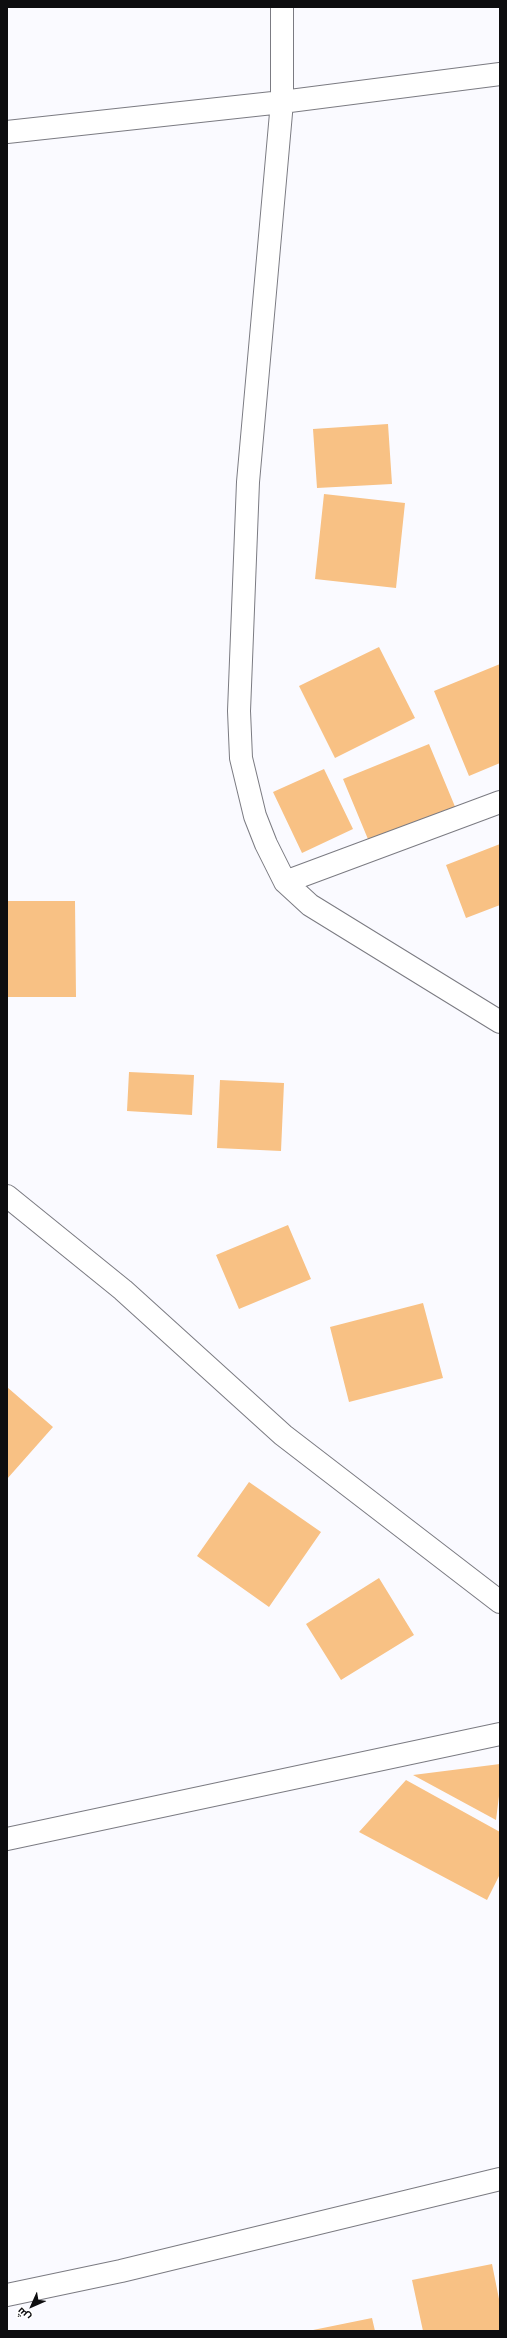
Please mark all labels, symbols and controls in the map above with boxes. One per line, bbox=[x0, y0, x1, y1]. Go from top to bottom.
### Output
north arrow bbox=[12, 2286, 52, 2326]
text: ش bbox=[13, 2305, 33, 2325]

